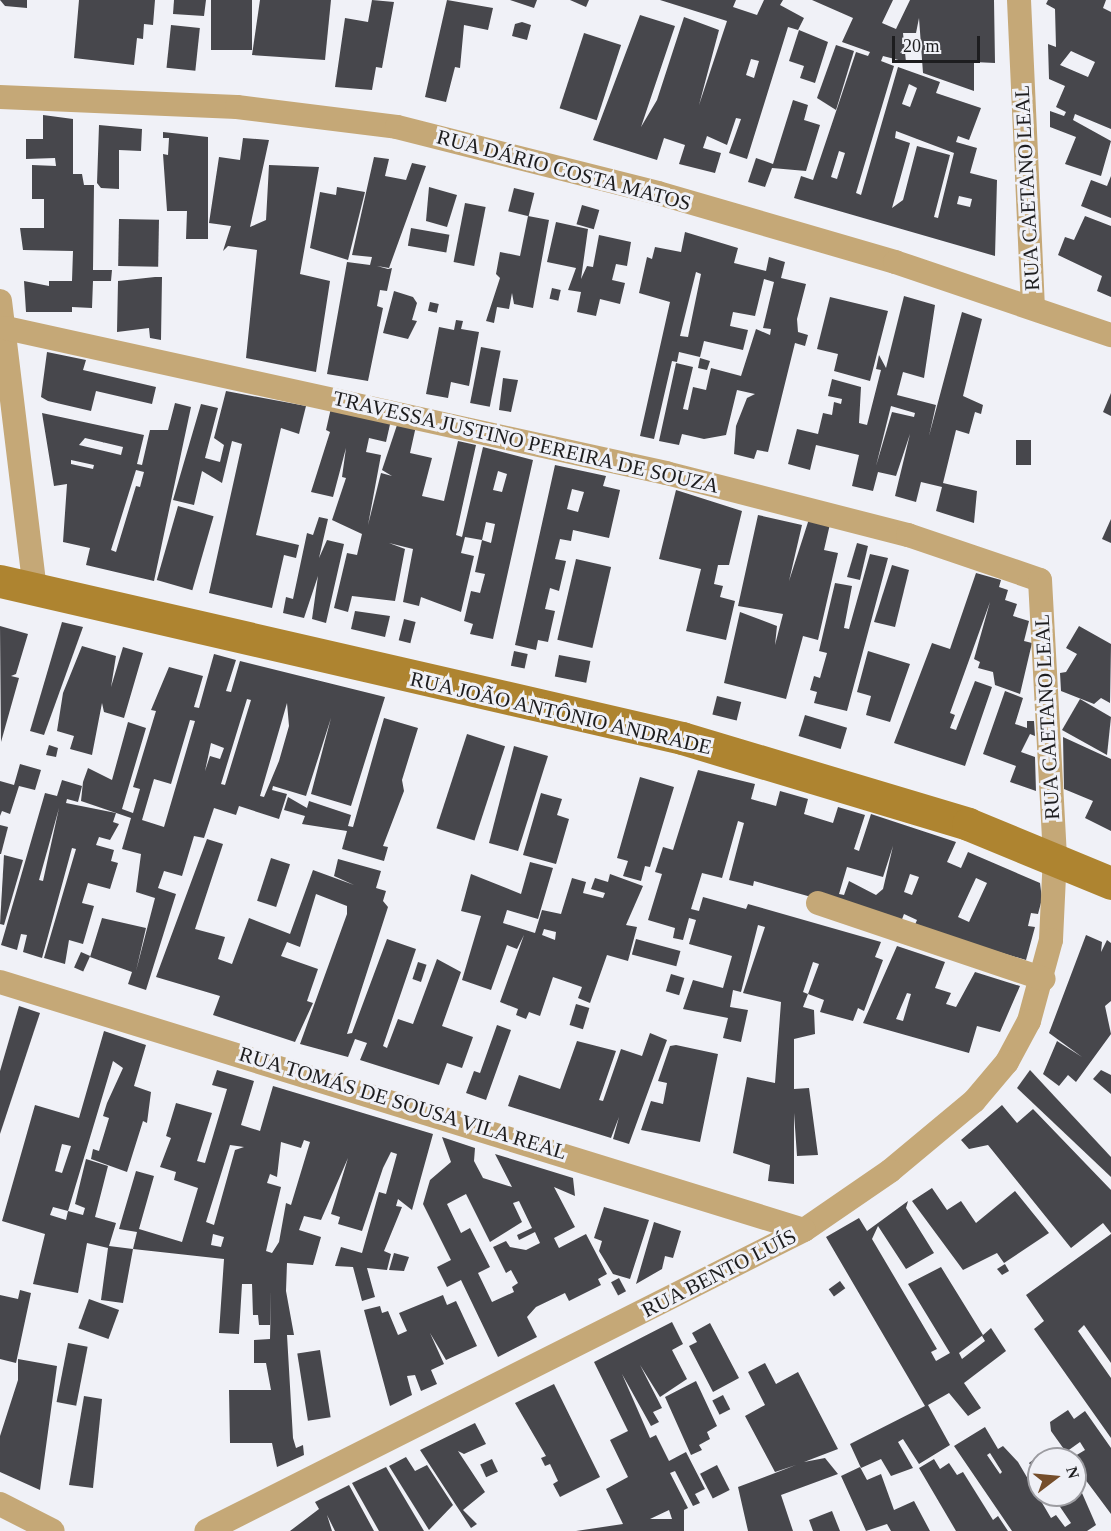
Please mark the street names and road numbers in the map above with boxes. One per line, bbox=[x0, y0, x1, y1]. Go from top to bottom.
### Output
street label: RUA CAETANO LEAL bbox=[1009, 84, 1045, 292]
street label: RUA DÁRIO COSTA MATOS bbox=[433, 124, 695, 216]
street label: TRAVESSA JUSTINO PEREIRA DE SOUZA bbox=[330, 385, 722, 499]
street label: RUA CAETANO LEAL bbox=[1029, 613, 1065, 821]
street label: RUA JOÃO ANTÔNIO ANDRADE bbox=[406, 666, 716, 760]
street label: RUA TOMÁS DE SOUSA VILA REAL bbox=[234, 1040, 572, 1166]
street label: RUA BENTO LUÍS bbox=[637, 1223, 801, 1323]

